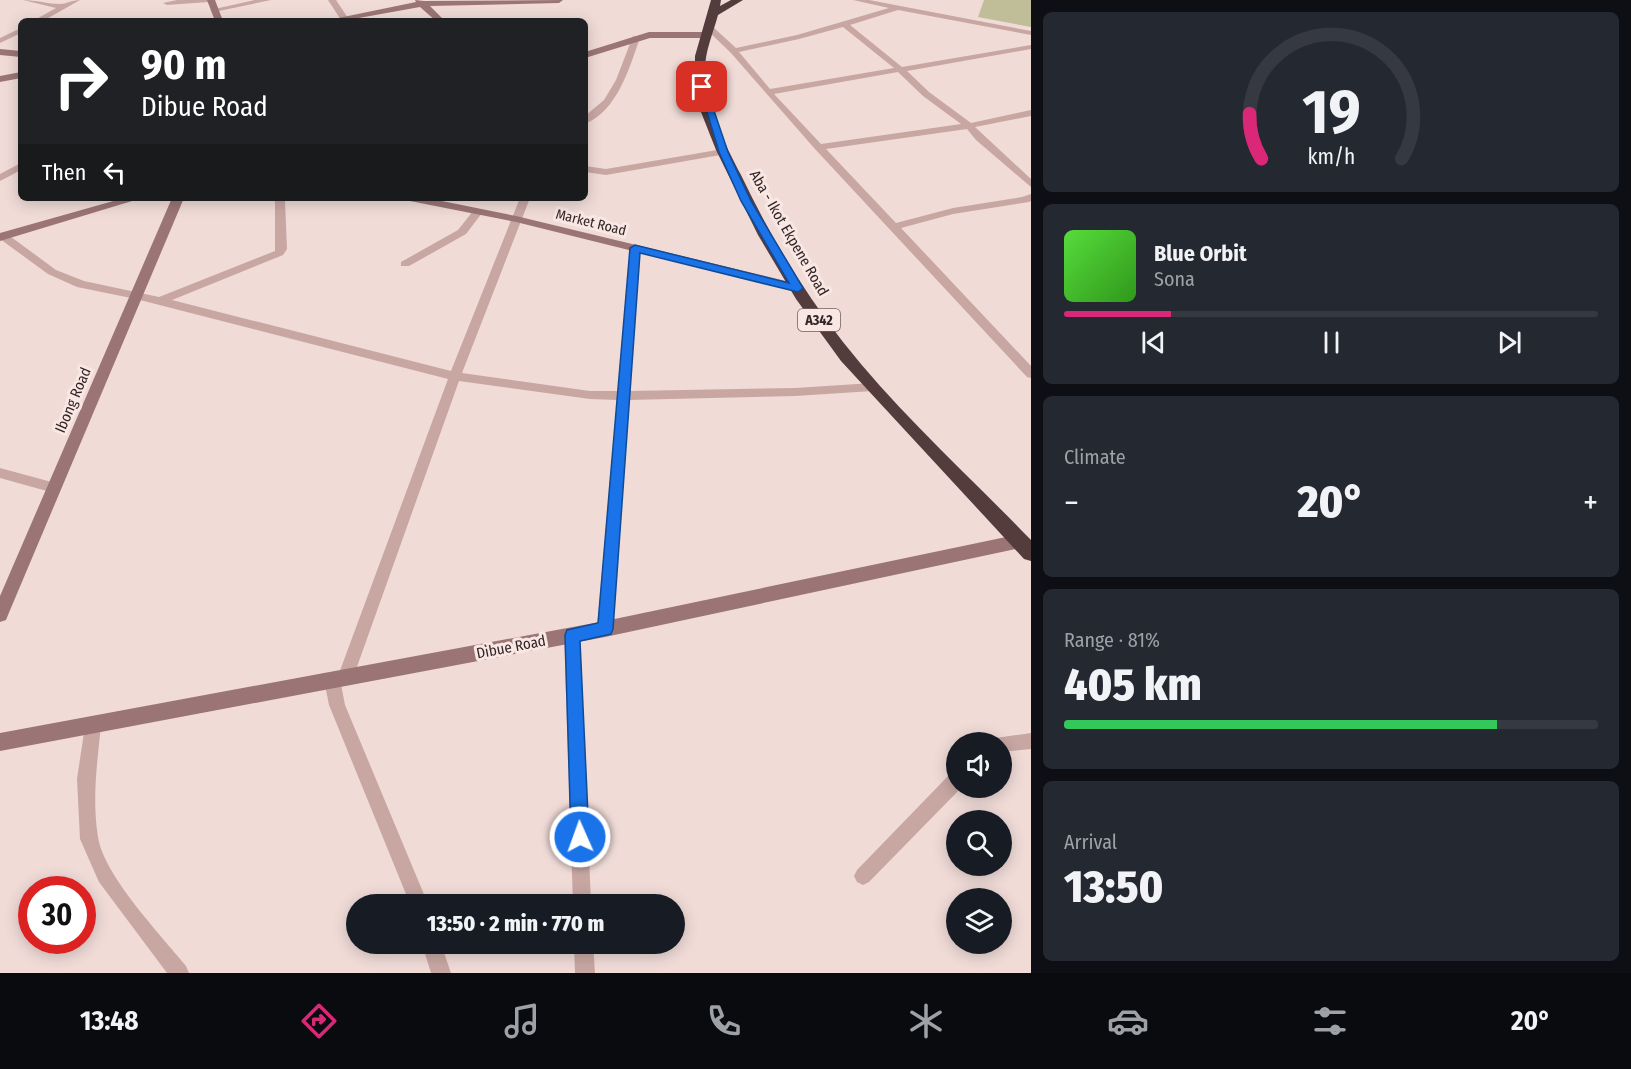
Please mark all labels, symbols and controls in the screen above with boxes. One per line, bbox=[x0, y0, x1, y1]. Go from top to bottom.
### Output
text: 90 m bbox=[141, 40, 226, 90]
icon: right bbox=[42, 42, 120, 120]
pin bbox=[676, 61, 727, 112]
icon: arrive bbox=[685, 70, 718, 103]
text: 19 bbox=[1302, 75, 1360, 150]
text: Dibue Road bbox=[141, 91, 268, 123]
text: km/h bbox=[1307, 144, 1355, 170]
icon: left bbox=[98, 156, 131, 189]
text: Then bbox=[42, 159, 86, 186]
street label: Aba - Ikot Ekpene Road bbox=[746, 167, 832, 299]
street label: Market Road bbox=[554, 206, 628, 239]
text: Blue Orbit bbox=[1154, 240, 1247, 267]
text: Sona bbox=[1154, 267, 1195, 291]
road number: A342 bbox=[798, 309, 840, 331]
icon: previous bbox=[1137, 326, 1170, 359]
icon: pause bbox=[1315, 326, 1348, 359]
icon: next bbox=[1493, 326, 1526, 359]
street label: Ibong Road bbox=[51, 365, 95, 435]
text: Climate bbox=[1064, 445, 1126, 469]
text: 20° bbox=[1297, 475, 1364, 529]
text: − bbox=[1064, 483, 1079, 523]
text: + bbox=[1583, 483, 1598, 523]
text: Range · 81% bbox=[1064, 628, 1160, 652]
street label: Dibue Road bbox=[475, 631, 547, 663]
text: 405 km bbox=[1064, 658, 1202, 712]
map controls bbox=[946, 732, 1012, 954]
button: sound bbox=[946, 732, 1012, 798]
position arrow bbox=[548, 805, 612, 869]
button: search bbox=[946, 810, 1012, 876]
text: Arrival bbox=[1064, 830, 1117, 854]
text: 13:50 bbox=[1064, 860, 1163, 914]
speed limit sign: 30 bbox=[18, 876, 96, 954]
button: layers bbox=[946, 888, 1012, 954]
text: 13:50 · 2 min · 770 m bbox=[427, 910, 604, 937]
icon: directions bbox=[298, 1000, 340, 1042]
icon: music bbox=[501, 1000, 543, 1042]
icon: phone bbox=[703, 1000, 745, 1042]
icon: climate bbox=[905, 1000, 947, 1042]
icon: car bbox=[1107, 1000, 1149, 1042]
icon: filters bbox=[1309, 1000, 1351, 1042]
text: 13:48 bbox=[80, 1005, 138, 1037]
text: 20° bbox=[1511, 1005, 1551, 1037]

